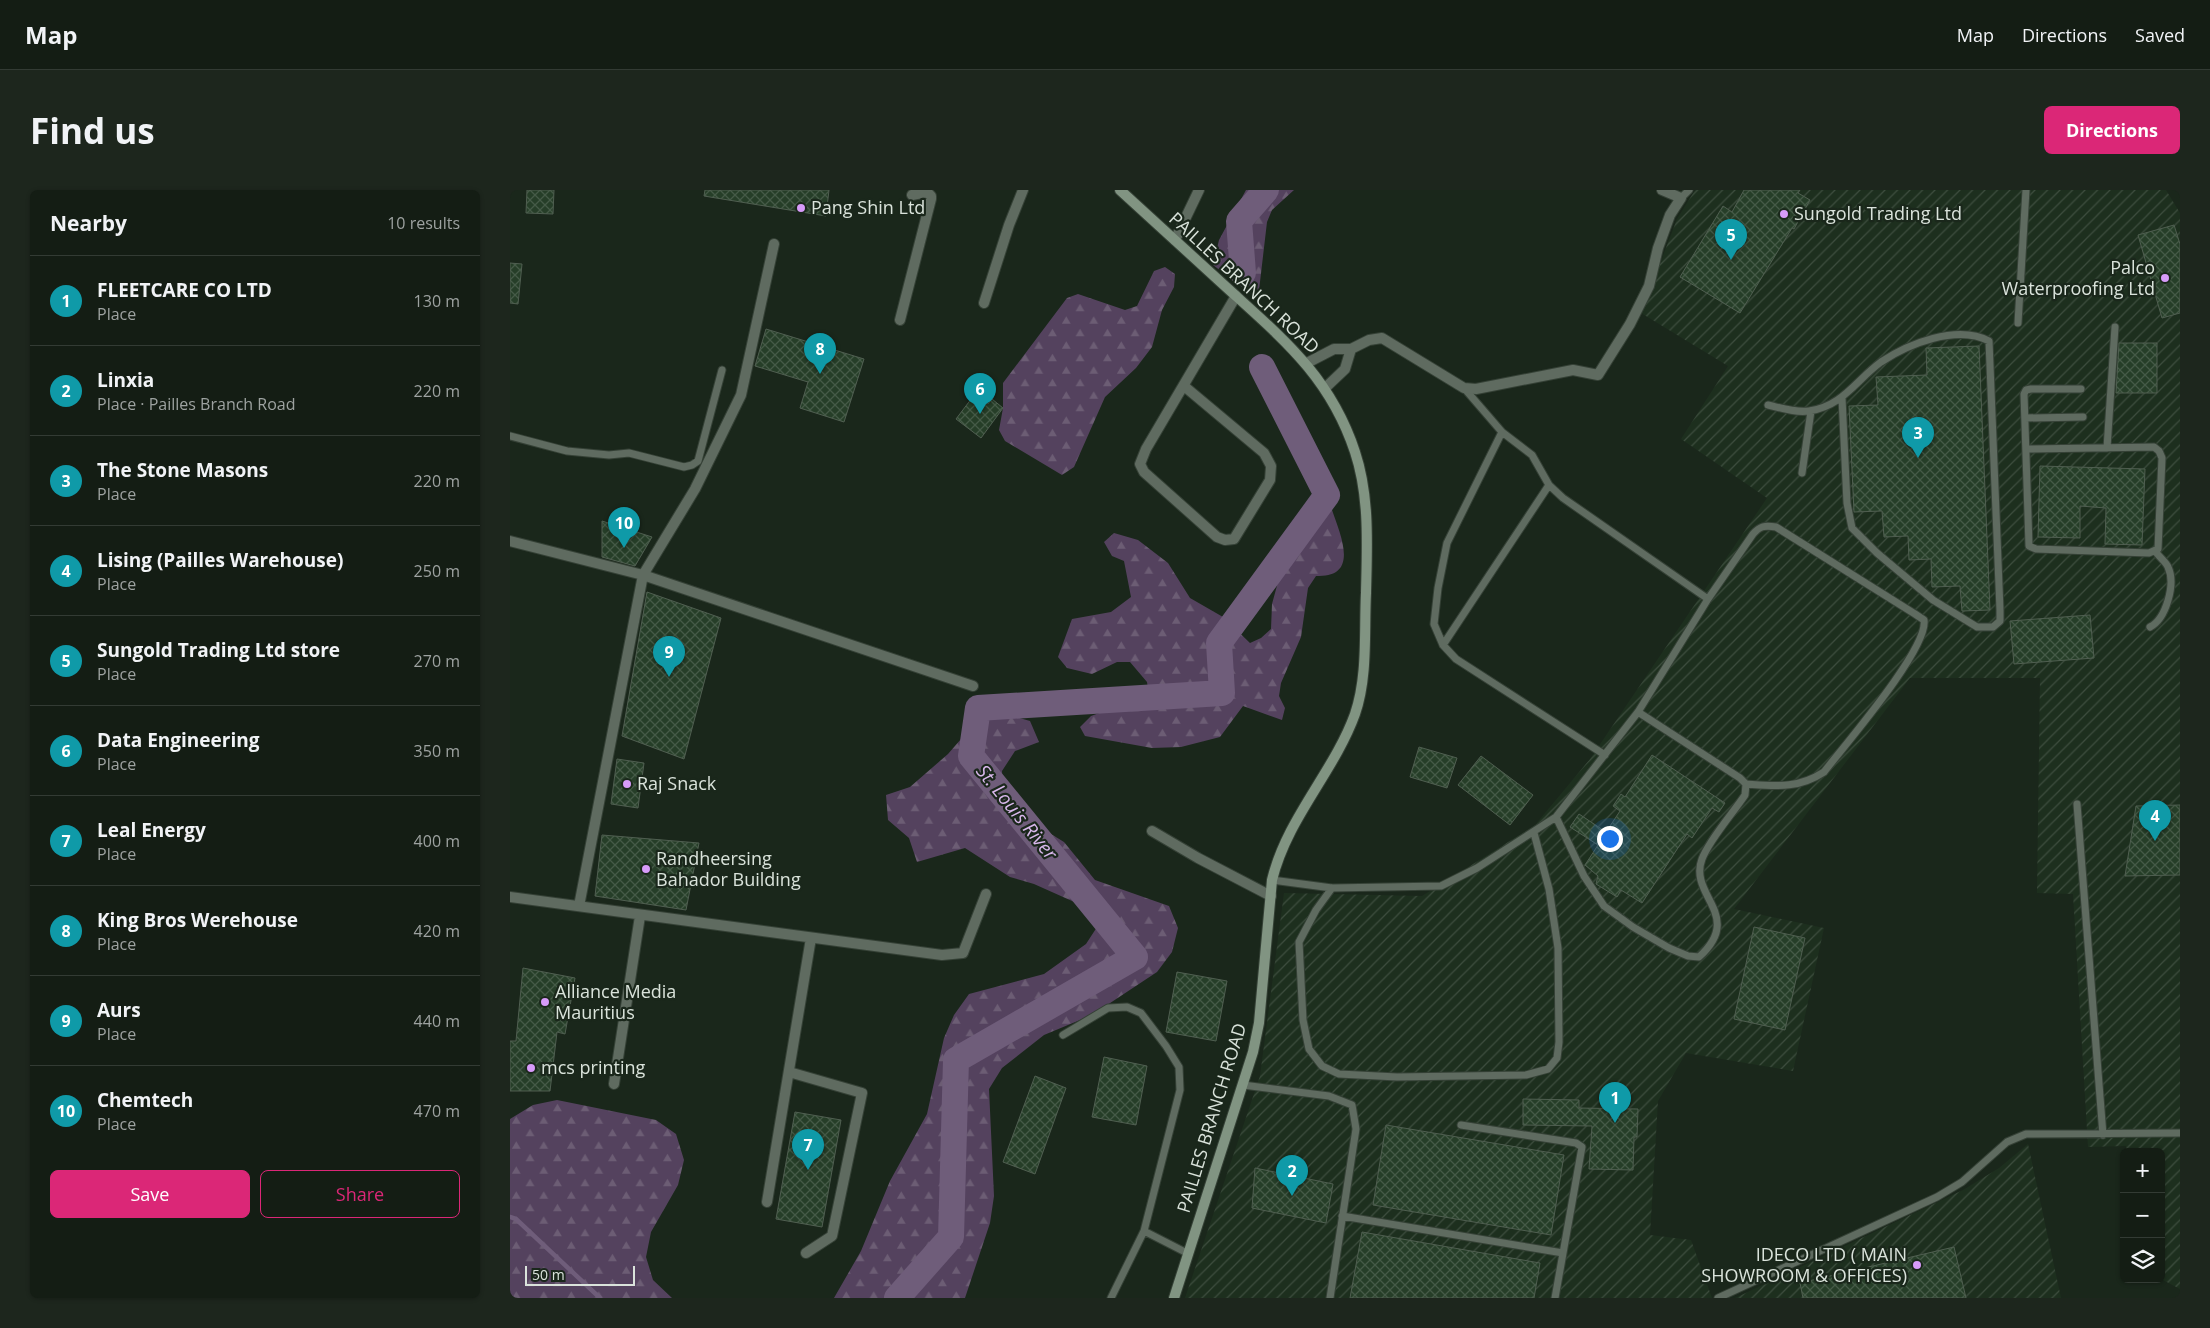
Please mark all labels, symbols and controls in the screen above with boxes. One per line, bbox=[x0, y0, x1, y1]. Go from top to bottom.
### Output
text: Map bbox=[25, 18, 77, 51]
text: Map bbox=[1957, 23, 1994, 47]
text: Directions bbox=[2022, 23, 2107, 47]
text: Saved bbox=[2135, 23, 2185, 47]
button: Directions bbox=[2044, 106, 2180, 154]
text: Find us bbox=[30, 107, 155, 154]
place label: Pang Shin Ltd bbox=[811, 195, 925, 219]
place label: Sungold Trading Ltd bbox=[1794, 201, 1962, 225]
marker: Pang Shin Ltd bbox=[795, 202, 807, 214]
street label: PAILLES BRANCH ROAD bbox=[1164, 206, 1325, 358]
marker: Sungold Trading Ltd bbox=[1778, 208, 1790, 220]
text: Nearby bbox=[50, 209, 127, 237]
text: 10 results bbox=[387, 212, 460, 234]
pin: 5 bbox=[1715, 219, 1747, 260]
place label: Palco Waterproofing Ltd bbox=[2002, 255, 2155, 300]
marker: Palco Waterproofing Ltd bbox=[2159, 272, 2171, 284]
text: FLEETCARE CO LTD bbox=[97, 277, 272, 303]
text: 1 bbox=[61, 290, 71, 312]
text: 130 m bbox=[414, 290, 460, 312]
text: Place bbox=[97, 303, 136, 325]
pin: 8 bbox=[804, 333, 836, 374]
text: Linxia bbox=[97, 367, 154, 393]
pin: 6 bbox=[964, 373, 996, 414]
text: 2 bbox=[61, 380, 71, 402]
text: 220 m bbox=[414, 380, 460, 402]
text: Place · Pailles Branch Road bbox=[97, 393, 296, 415]
pin: 3 bbox=[1902, 417, 1934, 458]
text: The Stone Masons bbox=[97, 457, 268, 483]
text: 3 bbox=[61, 470, 71, 492]
text: 220 m bbox=[414, 470, 460, 492]
text: Place bbox=[97, 483, 136, 505]
pin: 10 bbox=[608, 507, 640, 548]
text: Lising (Pailles Warehouse) bbox=[97, 547, 343, 573]
text: 4 bbox=[61, 560, 71, 582]
text: 250 m bbox=[414, 560, 460, 582]
text: Place bbox=[97, 573, 136, 595]
pin: 9 bbox=[653, 636, 685, 677]
text: Sungold Trading Ltd store bbox=[97, 637, 340, 663]
text: 5 bbox=[61, 650, 71, 672]
text: 270 m bbox=[414, 650, 460, 672]
text: Place bbox=[97, 663, 136, 685]
text: Data Engineering bbox=[97, 727, 259, 753]
text: 6 bbox=[61, 740, 71, 762]
text: 350 m bbox=[414, 740, 460, 762]
text: Place bbox=[97, 753, 136, 775]
water label: St. Louis River bbox=[971, 759, 1064, 866]
place label: Raj Snack bbox=[637, 771, 717, 795]
marker: Raj Snack bbox=[621, 778, 633, 790]
pin: 4 bbox=[2139, 800, 2171, 841]
text: Leal Energy bbox=[97, 817, 206, 843]
your location bbox=[1597, 826, 1623, 852]
text: 7 bbox=[61, 830, 71, 852]
text: 400 m bbox=[414, 830, 460, 852]
text: Place bbox=[97, 843, 136, 865]
place label: Randheersing Bahador Building bbox=[656, 846, 801, 891]
marker: Randheersing Bahador Building bbox=[640, 863, 652, 875]
text: King Bros Werehouse bbox=[97, 907, 298, 933]
text: 8 bbox=[61, 920, 71, 942]
text: 420 m bbox=[414, 920, 460, 942]
text: Place bbox=[97, 933, 136, 955]
place label: Alliance Media Mauritius bbox=[555, 979, 676, 1024]
marker: Alliance Media Mauritius bbox=[539, 996, 551, 1008]
text: Aurs bbox=[97, 997, 141, 1023]
text: 9 bbox=[61, 1010, 71, 1032]
text: 440 m bbox=[414, 1010, 460, 1032]
street label: PAILLES BRANCH ROAD bbox=[1171, 1020, 1251, 1215]
text: Place bbox=[97, 1023, 136, 1045]
place label: mcs printing bbox=[541, 1055, 645, 1079]
marker: mcs printing bbox=[525, 1062, 537, 1074]
pin: 1 bbox=[1599, 1082, 1631, 1123]
text: Chemtech bbox=[97, 1087, 193, 1113]
text: 10 bbox=[57, 1100, 75, 1122]
text: 470 m bbox=[414, 1100, 460, 1122]
text: Place bbox=[97, 1113, 136, 1135]
pin: 7 bbox=[792, 1129, 824, 1170]
map controls bbox=[2120, 1148, 2165, 1283]
button: + bbox=[2120, 1148, 2165, 1193]
pin: 2 bbox=[1276, 1155, 1308, 1196]
button: Save bbox=[50, 1170, 250, 1218]
button: Share bbox=[260, 1170, 460, 1218]
button: − bbox=[2120, 1193, 2165, 1238]
button: layers bbox=[2120, 1238, 2165, 1283]
place label: IDECO LTD ( MAIN SHOWROOM & OFFICES) bbox=[1701, 1242, 1907, 1287]
marker: IDECO LTD ( MAIN SHOWROOM & OFFICES) bbox=[1911, 1259, 1923, 1271]
scale bar bbox=[525, 1263, 635, 1286]
text: 50 m bbox=[532, 1265, 565, 1284]

